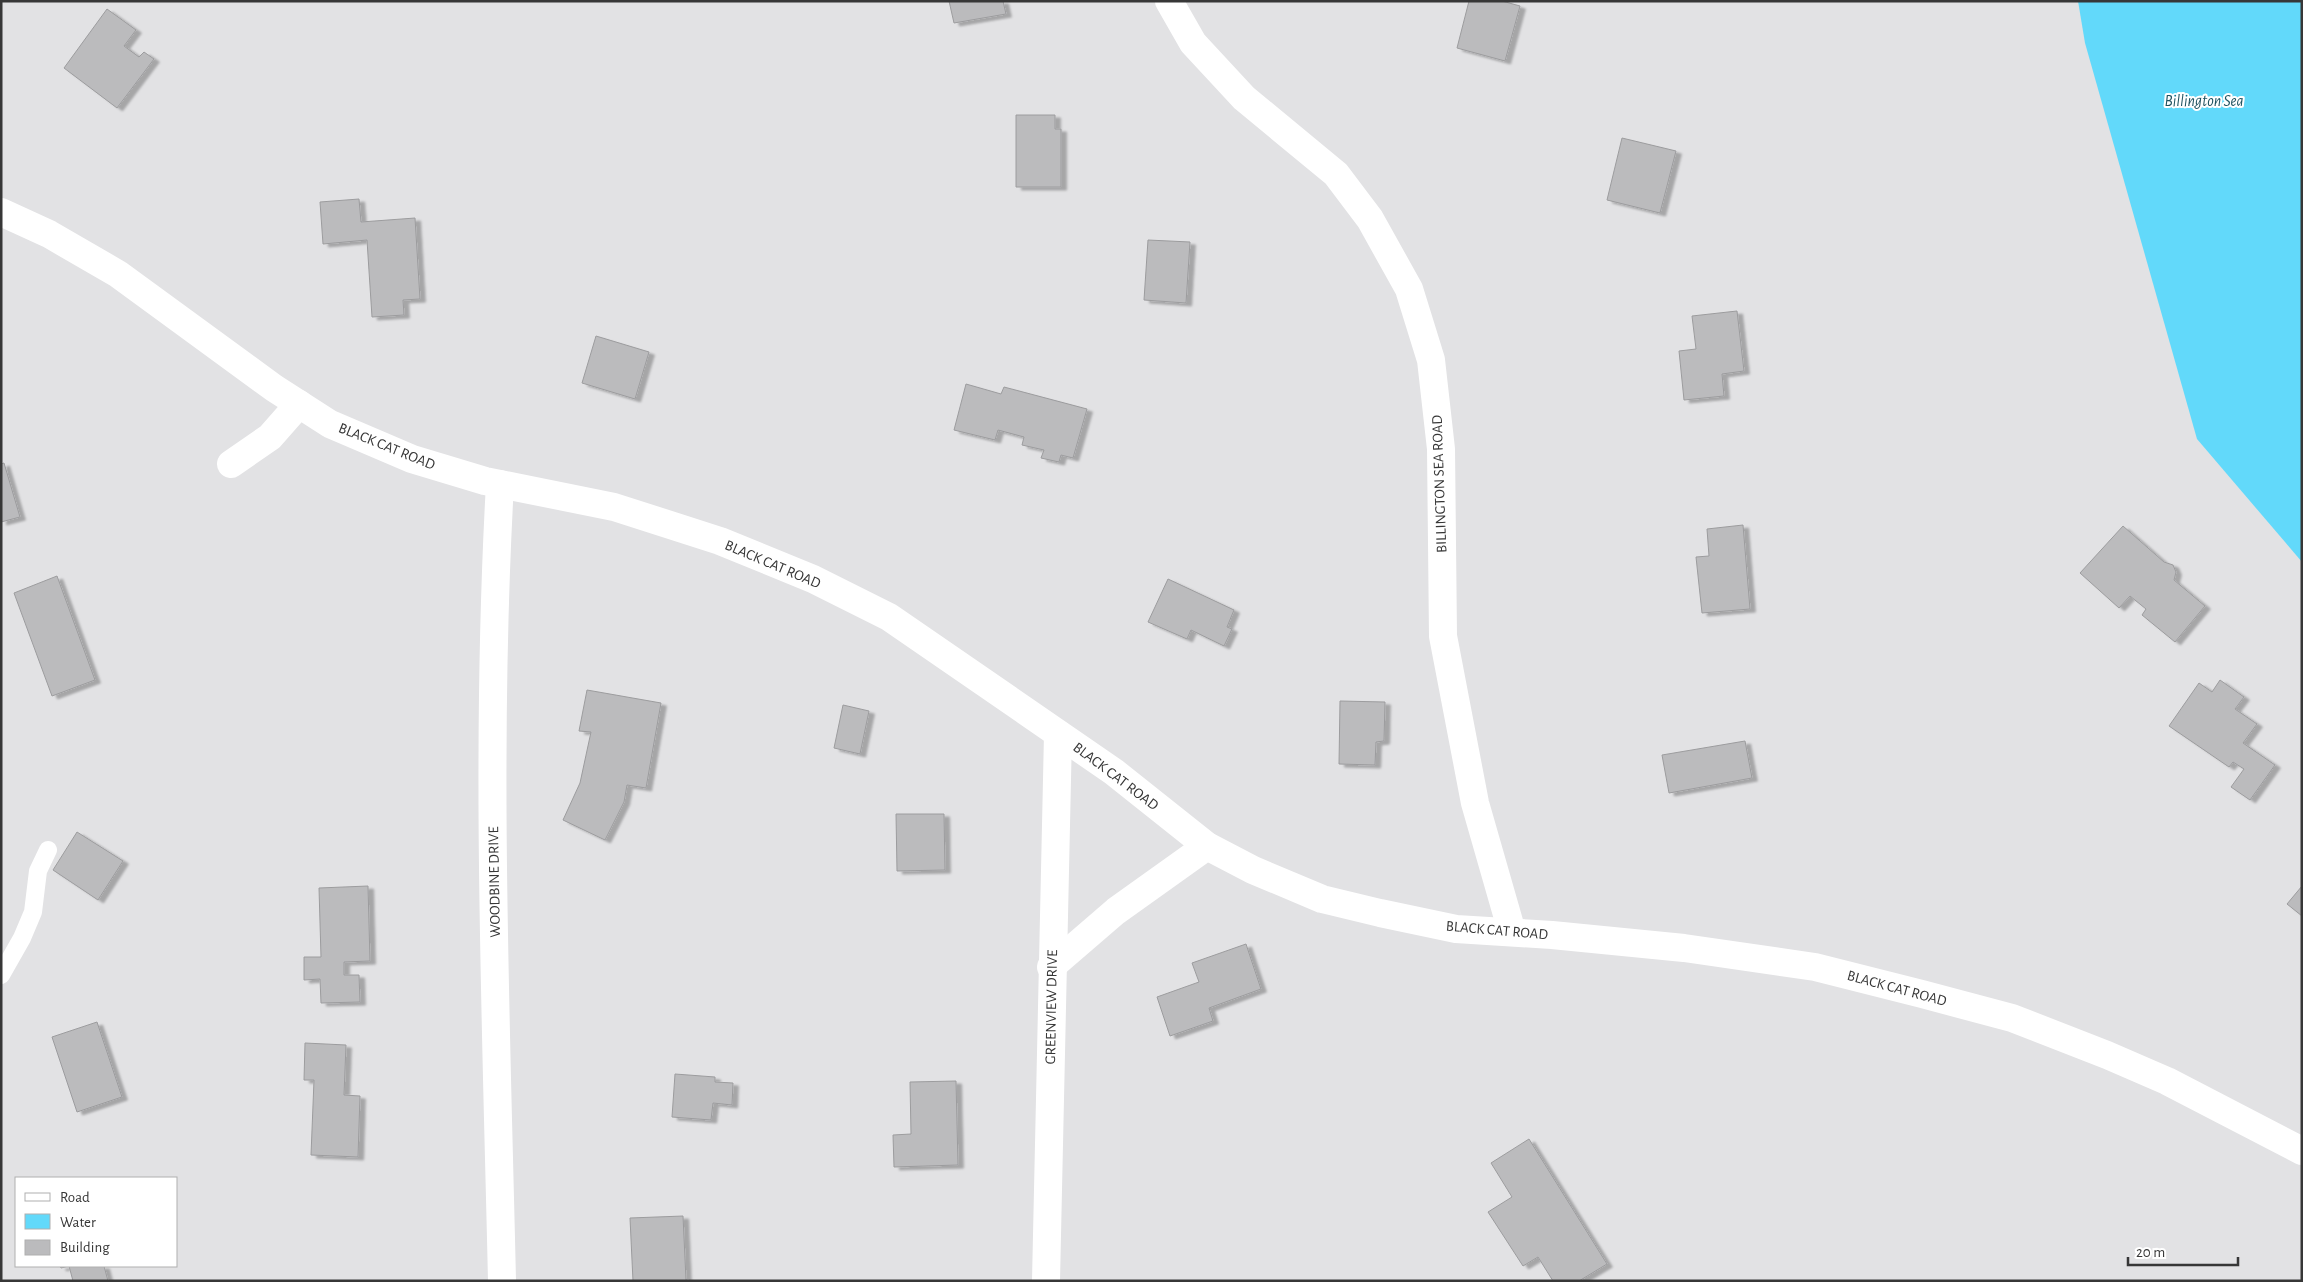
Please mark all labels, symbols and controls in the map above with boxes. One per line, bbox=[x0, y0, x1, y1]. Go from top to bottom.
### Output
water label: Billington Sea bbox=[2164, 93, 2244, 109]
street label: BILLINGTON SEA ROAD bbox=[1430, 415, 1449, 553]
street label: BLACK CAT ROAD bbox=[336, 420, 437, 473]
street label: BLACK CAT ROAD bbox=[723, 538, 823, 592]
street label: BLACK CAT ROAD bbox=[1070, 740, 1161, 813]
street label: WOODBINE DRIVE bbox=[486, 826, 503, 938]
street label: BLACK CAT ROAD bbox=[1445, 919, 1549, 942]
street label: GREENVIEW DRIVE bbox=[1043, 949, 1060, 1065]
street label: BLACK CAT ROAD bbox=[1845, 968, 1949, 1009]
legend bbox=[15, 1177, 178, 1267]
text: Road bbox=[60, 1190, 90, 1205]
text: Water bbox=[60, 1215, 96, 1230]
scale bar bbox=[2128, 1234, 2238, 1266]
text: Building bbox=[60, 1240, 110, 1255]
text: 20 m bbox=[2136, 1245, 2165, 1260]

